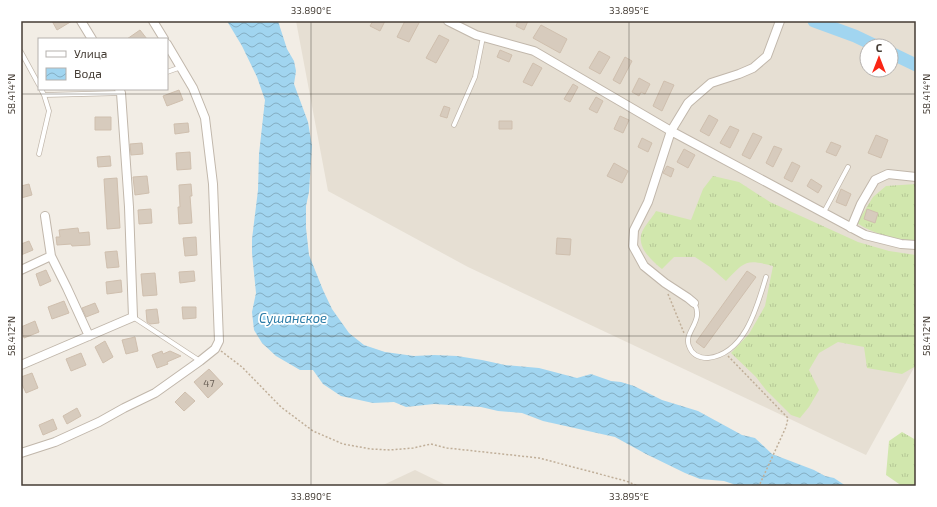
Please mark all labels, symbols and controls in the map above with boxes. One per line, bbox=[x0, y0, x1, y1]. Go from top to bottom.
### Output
text: 33.890°E bbox=[291, 4, 332, 16]
text: 33.895°E bbox=[609, 4, 649, 16]
legend bbox=[38, 38, 168, 90]
north arrow bbox=[859, 38, 899, 78]
text: С bbox=[876, 41, 883, 54]
text: Улица bbox=[74, 46, 107, 60]
text: Вода bbox=[74, 66, 102, 80]
text: 58.414°N bbox=[5, 74, 17, 114]
text: 58.414°N bbox=[920, 74, 932, 114]
water label: Сушанское bbox=[259, 310, 327, 326]
text: 58.412°N bbox=[5, 316, 17, 356]
text: 58.412°N bbox=[920, 316, 932, 356]
house number: 47 bbox=[203, 377, 215, 389]
text: 33.890°E bbox=[291, 490, 332, 502]
text: 33.895°E bbox=[609, 490, 649, 502]

